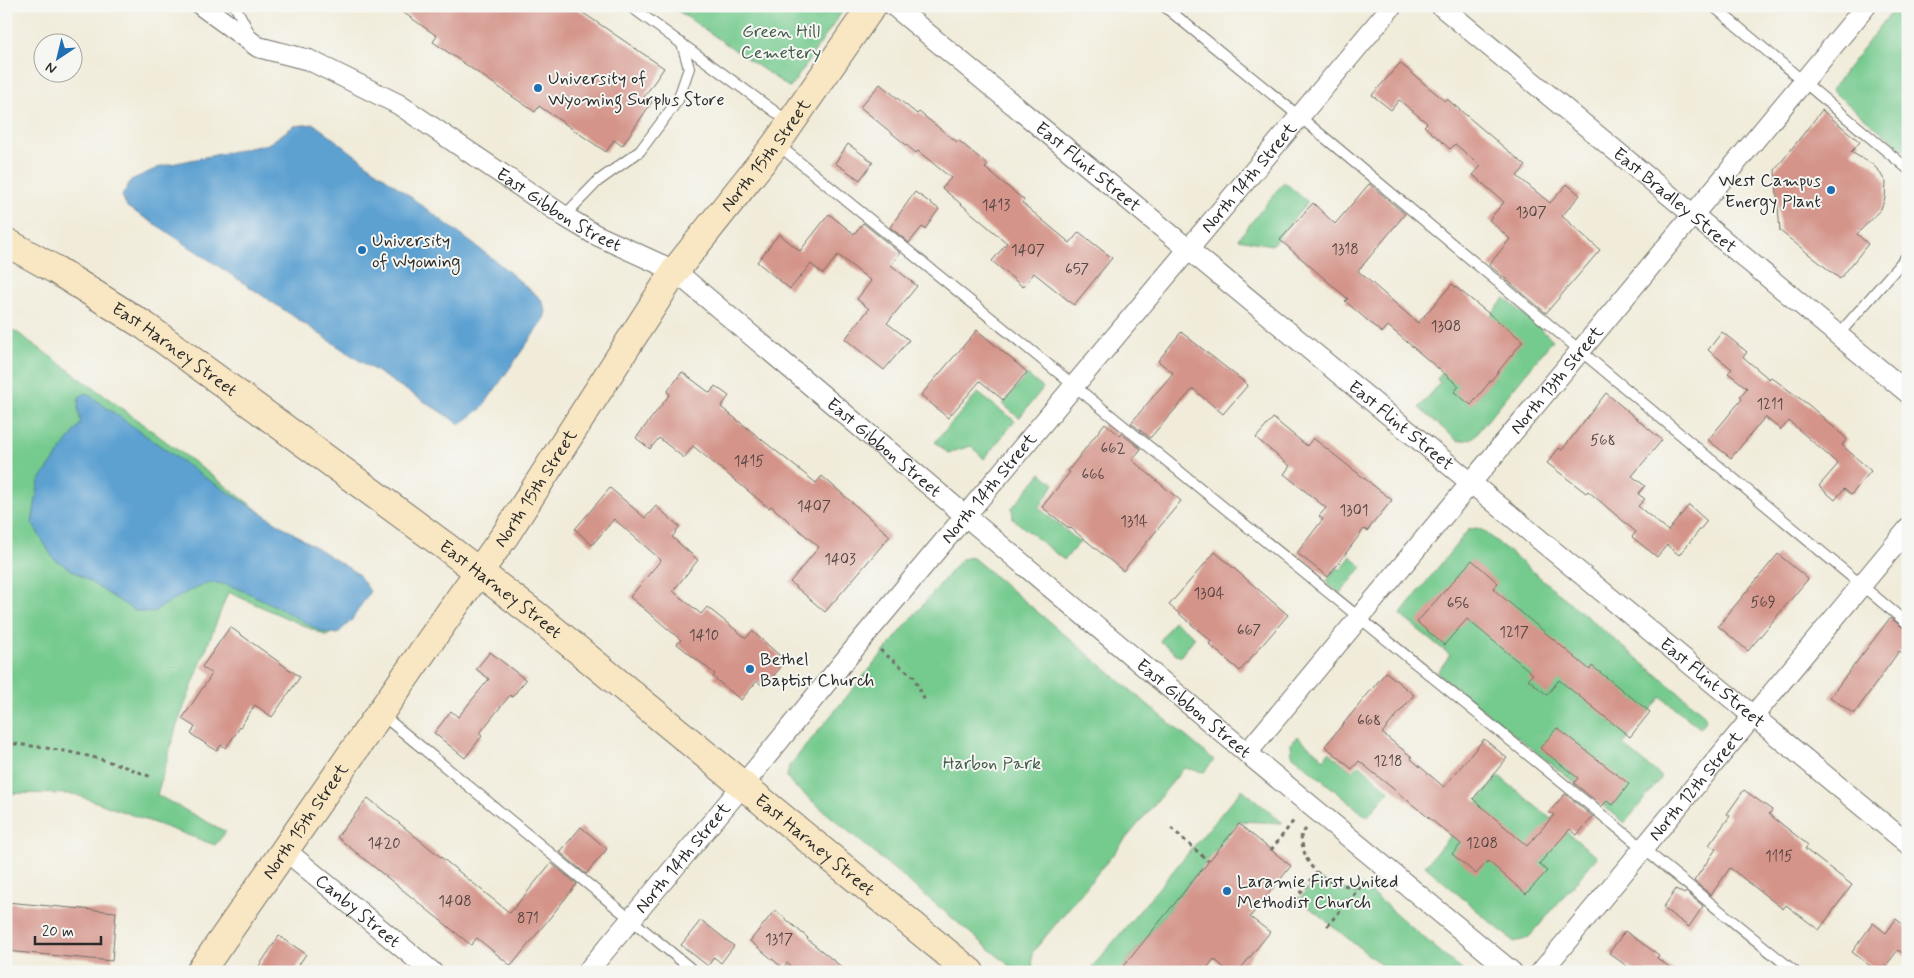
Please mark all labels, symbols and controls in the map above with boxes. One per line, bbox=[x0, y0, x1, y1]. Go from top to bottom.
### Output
park label: Green Hill Cemetery bbox=[741, 20, 821, 65]
north arrow bbox=[32, 32, 82, 82]
text: N bbox=[42, 58, 60, 78]
place label: University of Wyoming Surplus Store bbox=[548, 67, 725, 114]
marker: University of Wyoming Surplus Store bbox=[532, 82, 544, 94]
street label: North 15th Street bbox=[716, 94, 817, 217]
street label: East Flint Street bbox=[1030, 117, 1145, 218]
street label: North 14th Street bbox=[1196, 117, 1303, 238]
street label: East Bradley Street bbox=[1608, 142, 1741, 259]
street label: East Gibbon Street bbox=[491, 163, 625, 258]
place label: West Campus Energy Plant bbox=[1718, 169, 1821, 215]
marker: West Campus Energy Plant bbox=[1825, 184, 1837, 196]
house number: 1413 bbox=[982, 196, 1010, 216]
house number: 1307 bbox=[1515, 203, 1547, 223]
place label: University of Wyoming bbox=[372, 229, 461, 275]
house number: 1318 bbox=[1331, 240, 1359, 260]
house number: 1407 bbox=[1011, 241, 1045, 261]
marker: University of Wyoming bbox=[356, 244, 368, 256]
house number: 657 bbox=[1065, 260, 1089, 280]
street label: East Harney Street bbox=[107, 297, 242, 403]
house number: 1308 bbox=[1431, 317, 1461, 337]
street label: North 13th Street bbox=[1505, 321, 1609, 439]
street label: East Flint Street bbox=[1343, 375, 1458, 477]
street label: East Gibbon Street bbox=[821, 393, 946, 503]
house number: 1211 bbox=[1756, 395, 1784, 415]
street label: North 15th Street bbox=[489, 425, 583, 552]
street label: North 14th Street bbox=[936, 428, 1043, 549]
house number: 568 bbox=[1590, 431, 1616, 451]
house number: 662 bbox=[1101, 439, 1126, 459]
house number: 1415 bbox=[734, 452, 764, 472]
house number: 666 bbox=[1081, 465, 1105, 485]
house number: 1407 bbox=[797, 497, 831, 517]
house number: 1301 bbox=[1340, 501, 1368, 521]
house number: 1314 bbox=[1120, 512, 1148, 532]
street label: East Harney Street bbox=[434, 535, 567, 645]
house number: 1403 bbox=[824, 550, 856, 570]
house number: 1304 bbox=[1194, 584, 1225, 604]
house number: 569 bbox=[1750, 593, 1776, 613]
house number: 656 bbox=[1447, 594, 1469, 614]
house number: 667 bbox=[1237, 621, 1261, 641]
house number: 1217 bbox=[1499, 623, 1529, 643]
house number: 1410 bbox=[689, 626, 719, 646]
street label: East Flint Street bbox=[1654, 633, 1770, 734]
place label: Bethel Baptist Church bbox=[760, 648, 874, 693]
street label: East Gibbon Street bbox=[1131, 654, 1256, 764]
marker: Bethel Baptist Church bbox=[744, 663, 756, 675]
house number: 668 bbox=[1357, 711, 1381, 731]
street label: North 12th Street bbox=[1644, 726, 1749, 846]
park label: Harbon Park bbox=[943, 752, 1041, 776]
house number: 1218 bbox=[1374, 752, 1402, 772]
street label: North 15th Street bbox=[257, 758, 355, 884]
street label: East Harney Street bbox=[749, 789, 880, 902]
street label: North 14th Street bbox=[630, 798, 737, 919]
house number: 1420 bbox=[367, 834, 401, 854]
house number: 1208 bbox=[1466, 834, 1498, 854]
house number: 1115 bbox=[1765, 847, 1793, 867]
street label: Canby Street bbox=[310, 869, 405, 954]
place label: Laramie First United Methodist Church bbox=[1237, 870, 1398, 915]
marker: Laramie First United Methodist Church bbox=[1221, 885, 1233, 897]
house number: 1408 bbox=[438, 892, 472, 912]
house number: 871 bbox=[517, 909, 539, 929]
scale bar bbox=[35, 913, 101, 945]
text: 20 m bbox=[42, 922, 74, 942]
house number: 1317 bbox=[765, 930, 793, 950]

